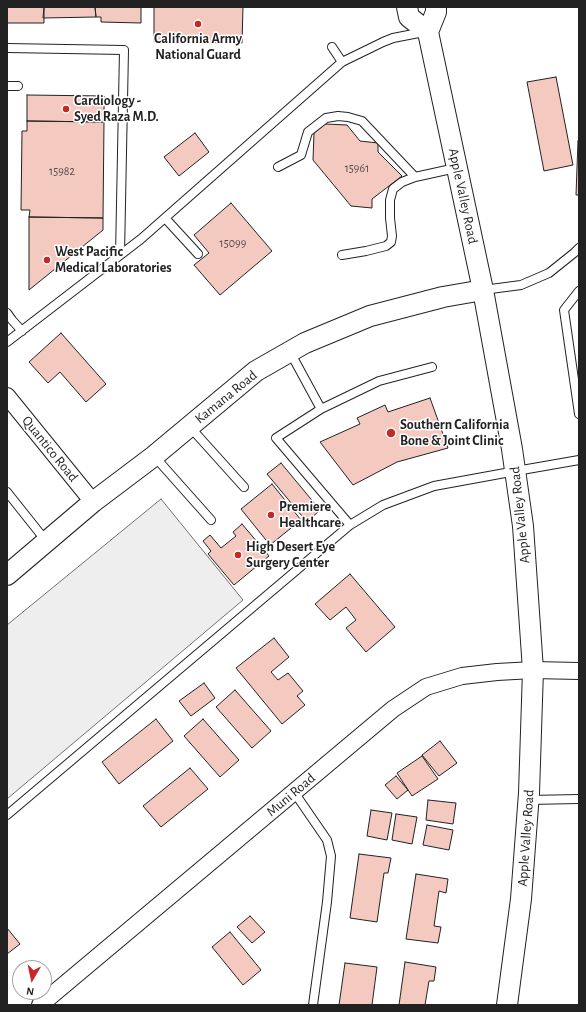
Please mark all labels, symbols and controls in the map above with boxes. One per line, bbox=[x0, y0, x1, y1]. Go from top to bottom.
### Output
marker: California Army National Guard bbox=[193, 19, 203, 29]
place label: California Army National Guard bbox=[154, 31, 242, 64]
place label: Cardiology - Syed Raza M.D. bbox=[74, 93, 159, 126]
marker: Cardiology - Syed Raza M.D. bbox=[61, 104, 71, 114]
street label: Apple Valley Road bbox=[445, 147, 481, 245]
house number: 15961 bbox=[345, 161, 369, 175]
house number: 15982 bbox=[49, 164, 75, 178]
house number: 15099 bbox=[220, 236, 246, 250]
place label: West Pacific Medical Laboratories bbox=[55, 244, 172, 276]
marker: West Pacific Medical Laboratories bbox=[42, 255, 52, 265]
street label: Kamana Road bbox=[191, 367, 261, 427]
street label: Quantico Road bbox=[18, 413, 82, 485]
place label: Southern California Bone & Joint Clinic bbox=[400, 417, 509, 450]
marker: Southern California Bone & Joint Clinic bbox=[385, 427, 397, 439]
street label: Apple Valley Road bbox=[507, 466, 533, 564]
place label: Premiere Healthcare bbox=[279, 499, 341, 532]
marker: Premiere Healthcare bbox=[266, 510, 276, 520]
place label: High Desert Eye Surgery Center bbox=[246, 539, 335, 572]
marker: High Desert Eye Surgery Center bbox=[233, 550, 243, 560]
street label: Muni Road bbox=[263, 770, 319, 820]
street label: Apple Valley Road bbox=[514, 789, 538, 887]
north arrow bbox=[12, 960, 52, 1000]
text: N bbox=[26, 985, 35, 997]

